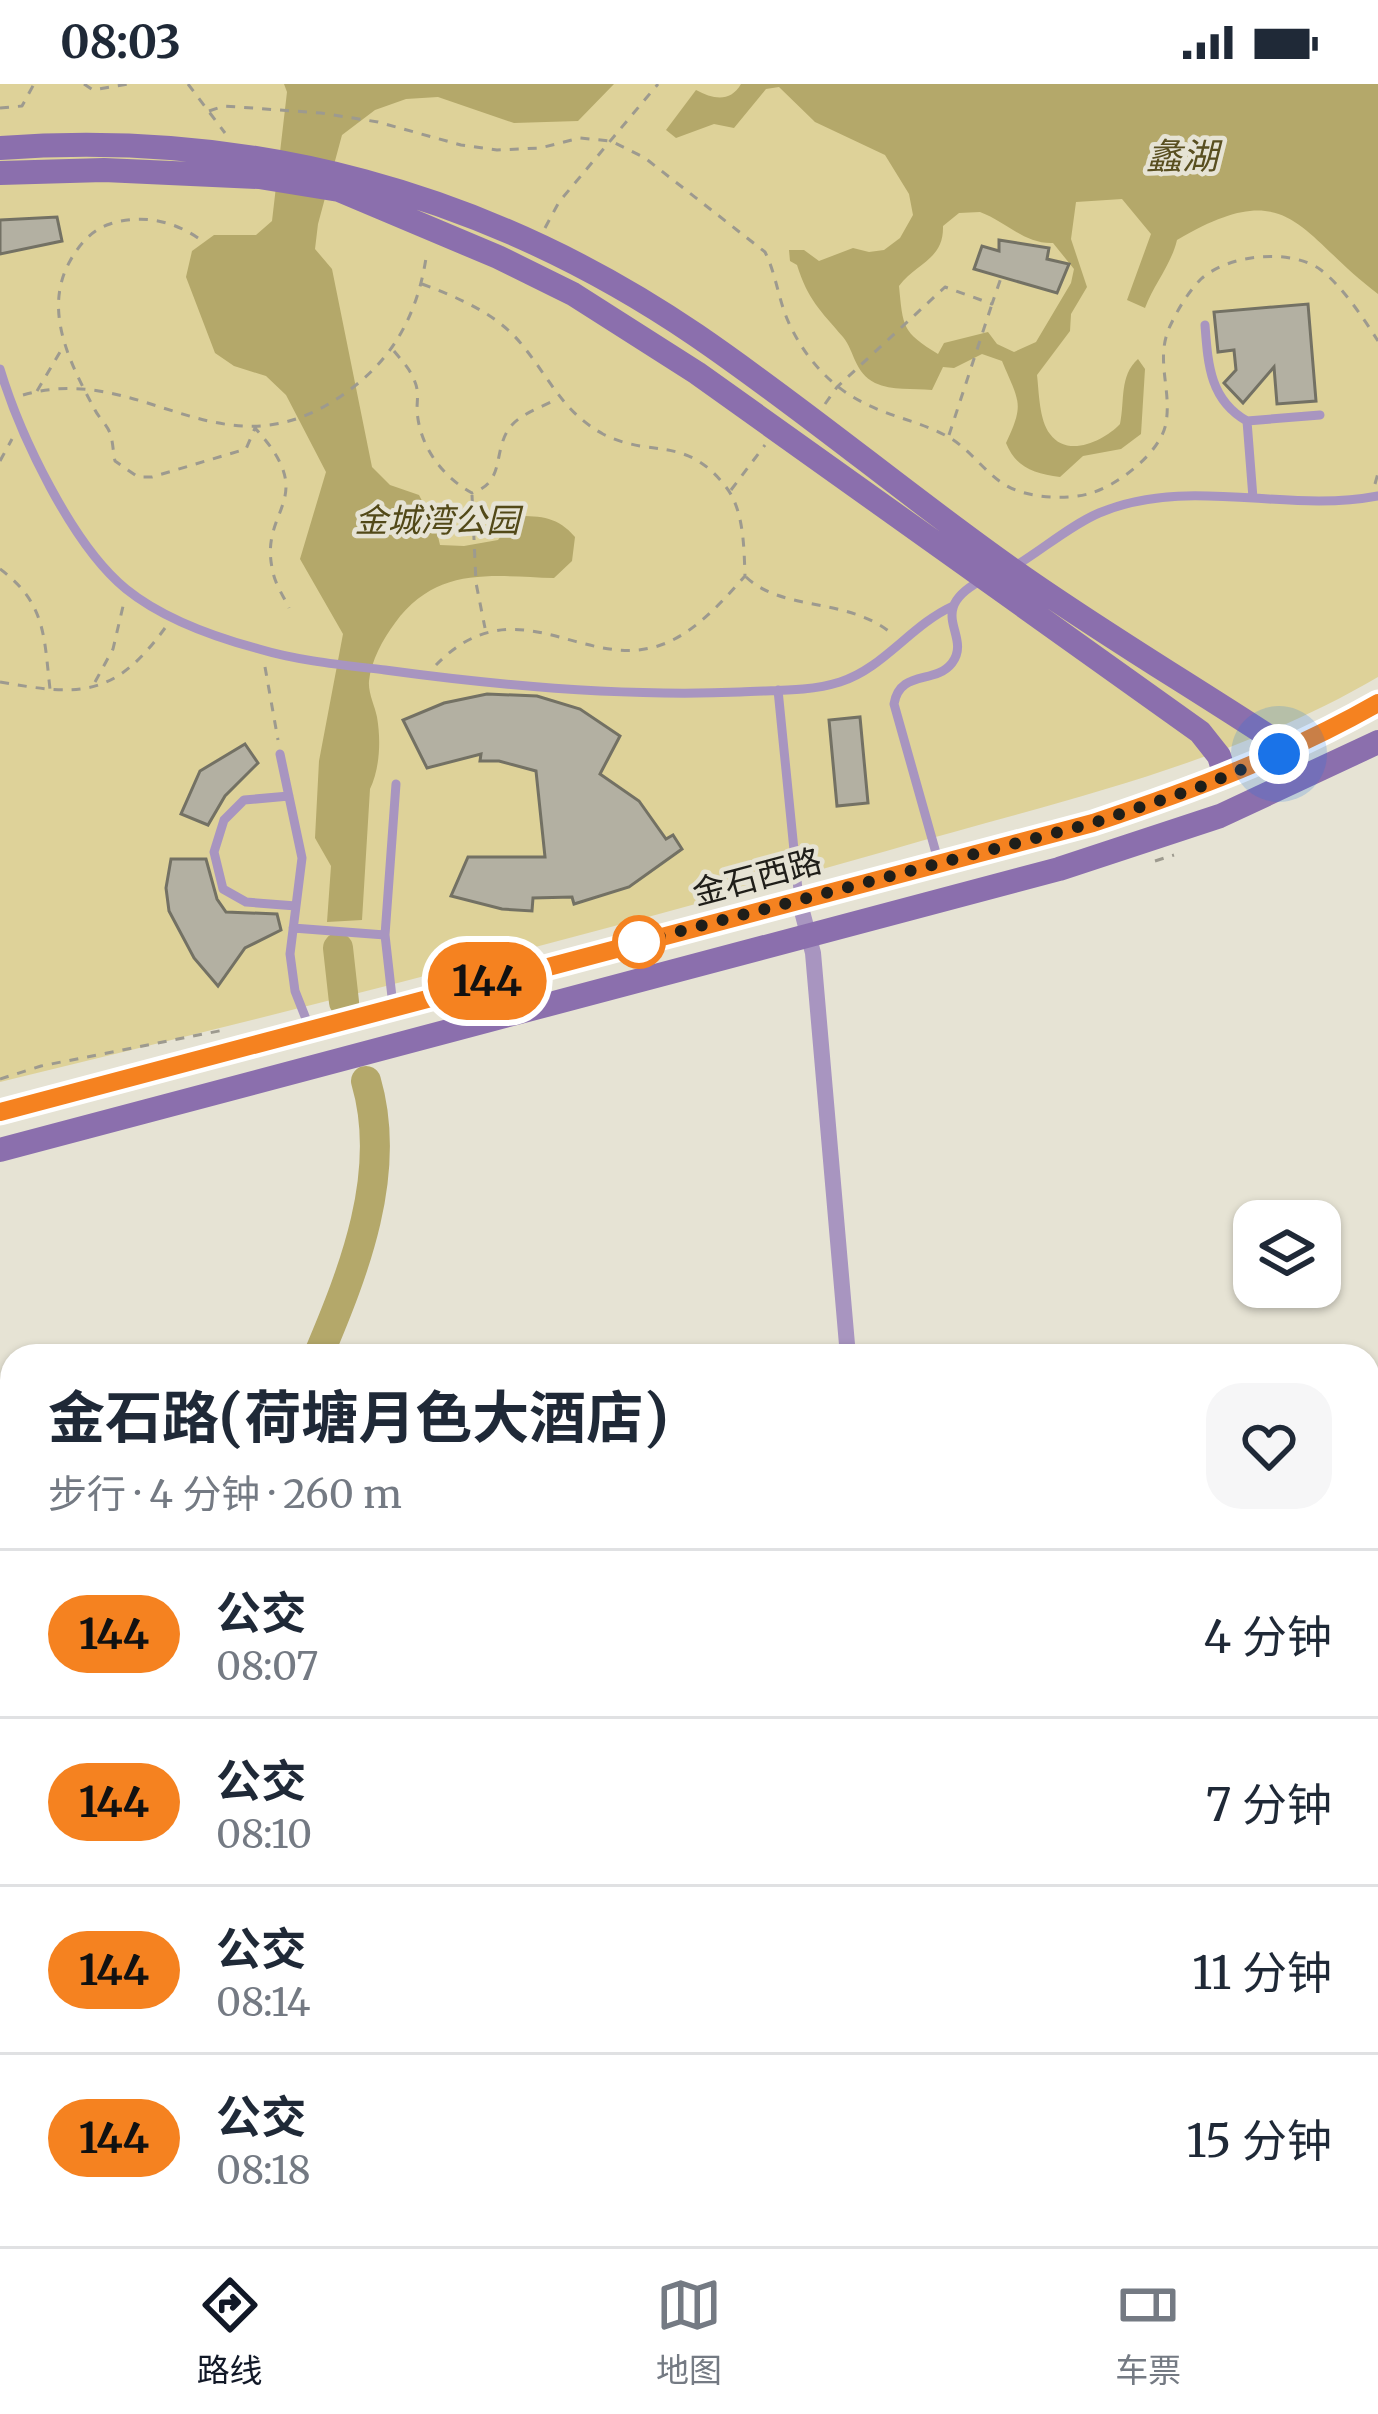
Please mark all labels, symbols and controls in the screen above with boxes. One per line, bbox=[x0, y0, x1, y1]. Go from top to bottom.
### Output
text: 08:03 bbox=[60, 14, 181, 70]
water label: 蠡湖 bbox=[1146, 134, 1223, 179]
park label: 金城湾公园 bbox=[355, 500, 524, 541]
your location bbox=[1249, 724, 1309, 784]
street label: 金石西路 bbox=[688, 840, 826, 914]
unlabelled marker bbox=[614, 917, 664, 967]
line badge: 144 bbox=[418, 942, 556, 1020]
text: 144 bbox=[452, 955, 522, 1007]
map controls bbox=[1233, 1200, 1341, 1308]
button: layers bbox=[1233, 1200, 1341, 1308]
text: 金石路(荷塘月色大酒店) bbox=[48, 1382, 668, 1454]
button: heart bbox=[1206, 1383, 1332, 1509]
text: 步行 · 4 分钟 · 260 m bbox=[48, 1470, 402, 1519]
text: 公交 bbox=[216, 1585, 306, 1641]
text: 144 bbox=[79, 1608, 149, 1660]
text: 4 分钟 bbox=[1204, 1609, 1332, 1665]
text: 08:07 bbox=[216, 1642, 318, 1691]
text: 公交 bbox=[216, 1753, 306, 1809]
text: 144 bbox=[79, 1776, 149, 1828]
text: 7 分钟 bbox=[1206, 1777, 1332, 1833]
text: 08:10 bbox=[216, 1810, 312, 1859]
text: 公交 bbox=[216, 1921, 306, 1977]
text: 144 bbox=[79, 1944, 149, 1996]
text: 11 分钟 bbox=[1192, 1945, 1332, 2001]
text: 08:14 bbox=[216, 1978, 311, 2027]
text: 公交 bbox=[216, 2089, 306, 2145]
text: 144 bbox=[79, 2112, 149, 2164]
text: 15 分钟 bbox=[1186, 2113, 1332, 2169]
text: 08:18 bbox=[216, 2146, 311, 2195]
tab: 路线 bbox=[197, 2272, 263, 2392]
tab: 地图 bbox=[656, 2272, 722, 2392]
tab: 车票 bbox=[1115, 2272, 1181, 2392]

